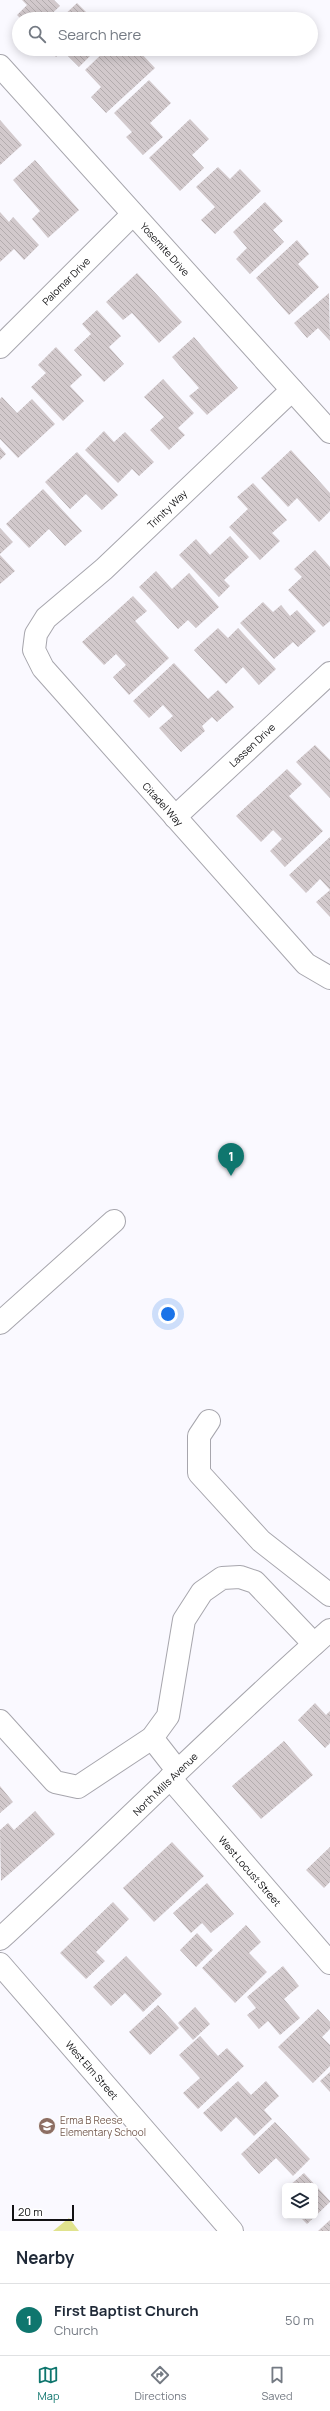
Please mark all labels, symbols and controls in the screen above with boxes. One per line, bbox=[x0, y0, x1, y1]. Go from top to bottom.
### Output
search box bbox=[12, 12, 318, 56]
icon: search bbox=[26, 23, 48, 45]
text: Search here bbox=[58, 24, 141, 45]
street label: Yosemite Drive bbox=[137, 219, 193, 279]
street label: Palomar Drive bbox=[39, 254, 93, 308]
street label: Trinity Way bbox=[144, 486, 190, 531]
street label: Lassen Drive bbox=[226, 720, 278, 770]
street label: Citadel Way bbox=[140, 779, 187, 830]
pin: 1 bbox=[218, 1143, 244, 1176]
your location bbox=[158, 1304, 178, 1324]
street label: North Mills Avenue bbox=[129, 1749, 201, 1819]
street label: West Locust Street bbox=[216, 1833, 284, 1909]
street label: West Elm Street bbox=[63, 2038, 121, 2102]
place label: Erma B Reese Elementary School bbox=[60, 2113, 146, 2139]
school or university icon: Erma B Reese Elementary School bbox=[37, 2116, 57, 2136]
map controls bbox=[282, 2183, 318, 2219]
button: layers bbox=[282, 2183, 318, 2219]
scale bar bbox=[12, 2203, 74, 2222]
text: 20 m bbox=[18, 2204, 43, 2219]
text: Nearby bbox=[16, 2246, 74, 2269]
text: First Baptist Church bbox=[54, 2300, 199, 2321]
text: 1 bbox=[26, 2311, 32, 2329]
text: 50 m bbox=[285, 2311, 314, 2329]
text: Church bbox=[54, 2321, 98, 2339]
tab: Map bbox=[37, 2364, 59, 2403]
tab: Directions bbox=[134, 2364, 187, 2403]
tab: Saved bbox=[262, 2364, 293, 2403]

